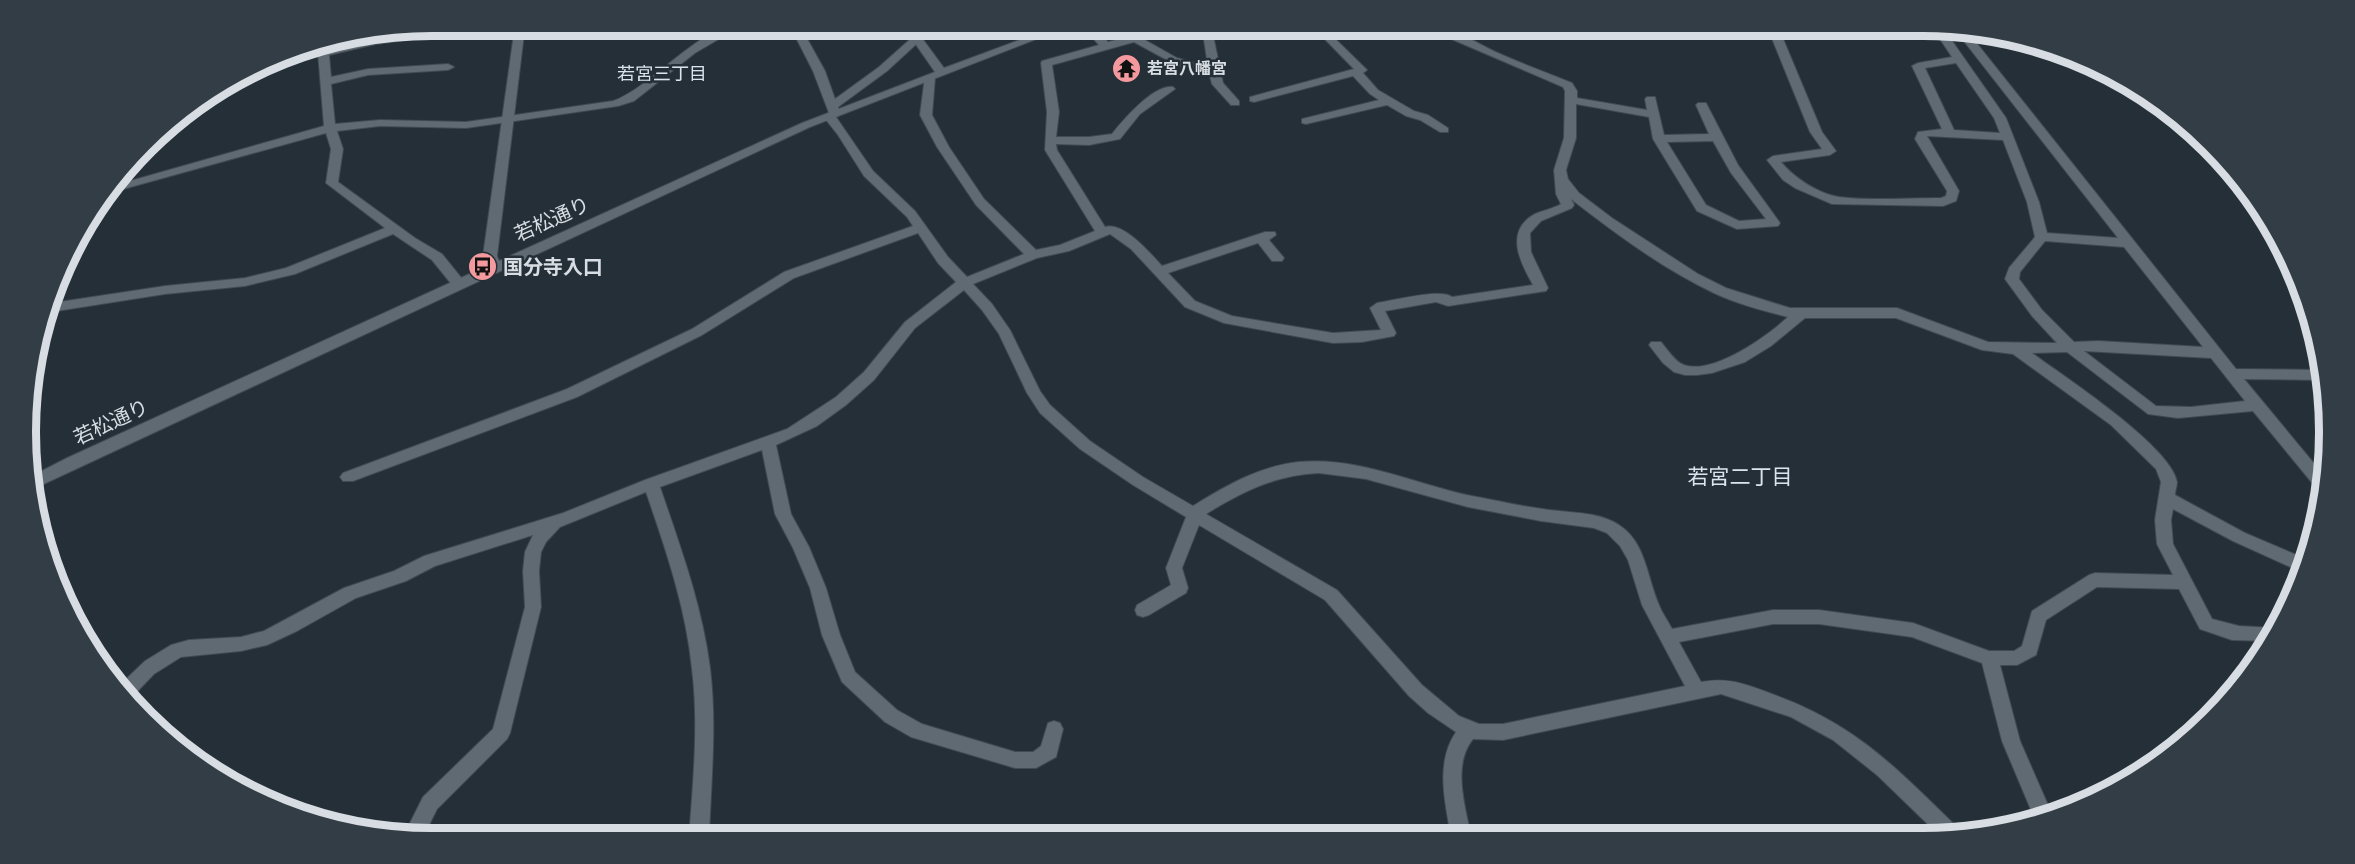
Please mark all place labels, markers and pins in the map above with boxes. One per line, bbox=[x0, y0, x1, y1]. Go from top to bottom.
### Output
temple icon: 若宮八幡宮 bbox=[1110, 52, 1142, 84]
place label: 若宮八幡宮 bbox=[1147, 58, 1227, 77]
bus stop icon: 国分寺入口 bbox=[466, 251, 498, 283]
place label: 国分寺入口 bbox=[503, 254, 603, 278]

